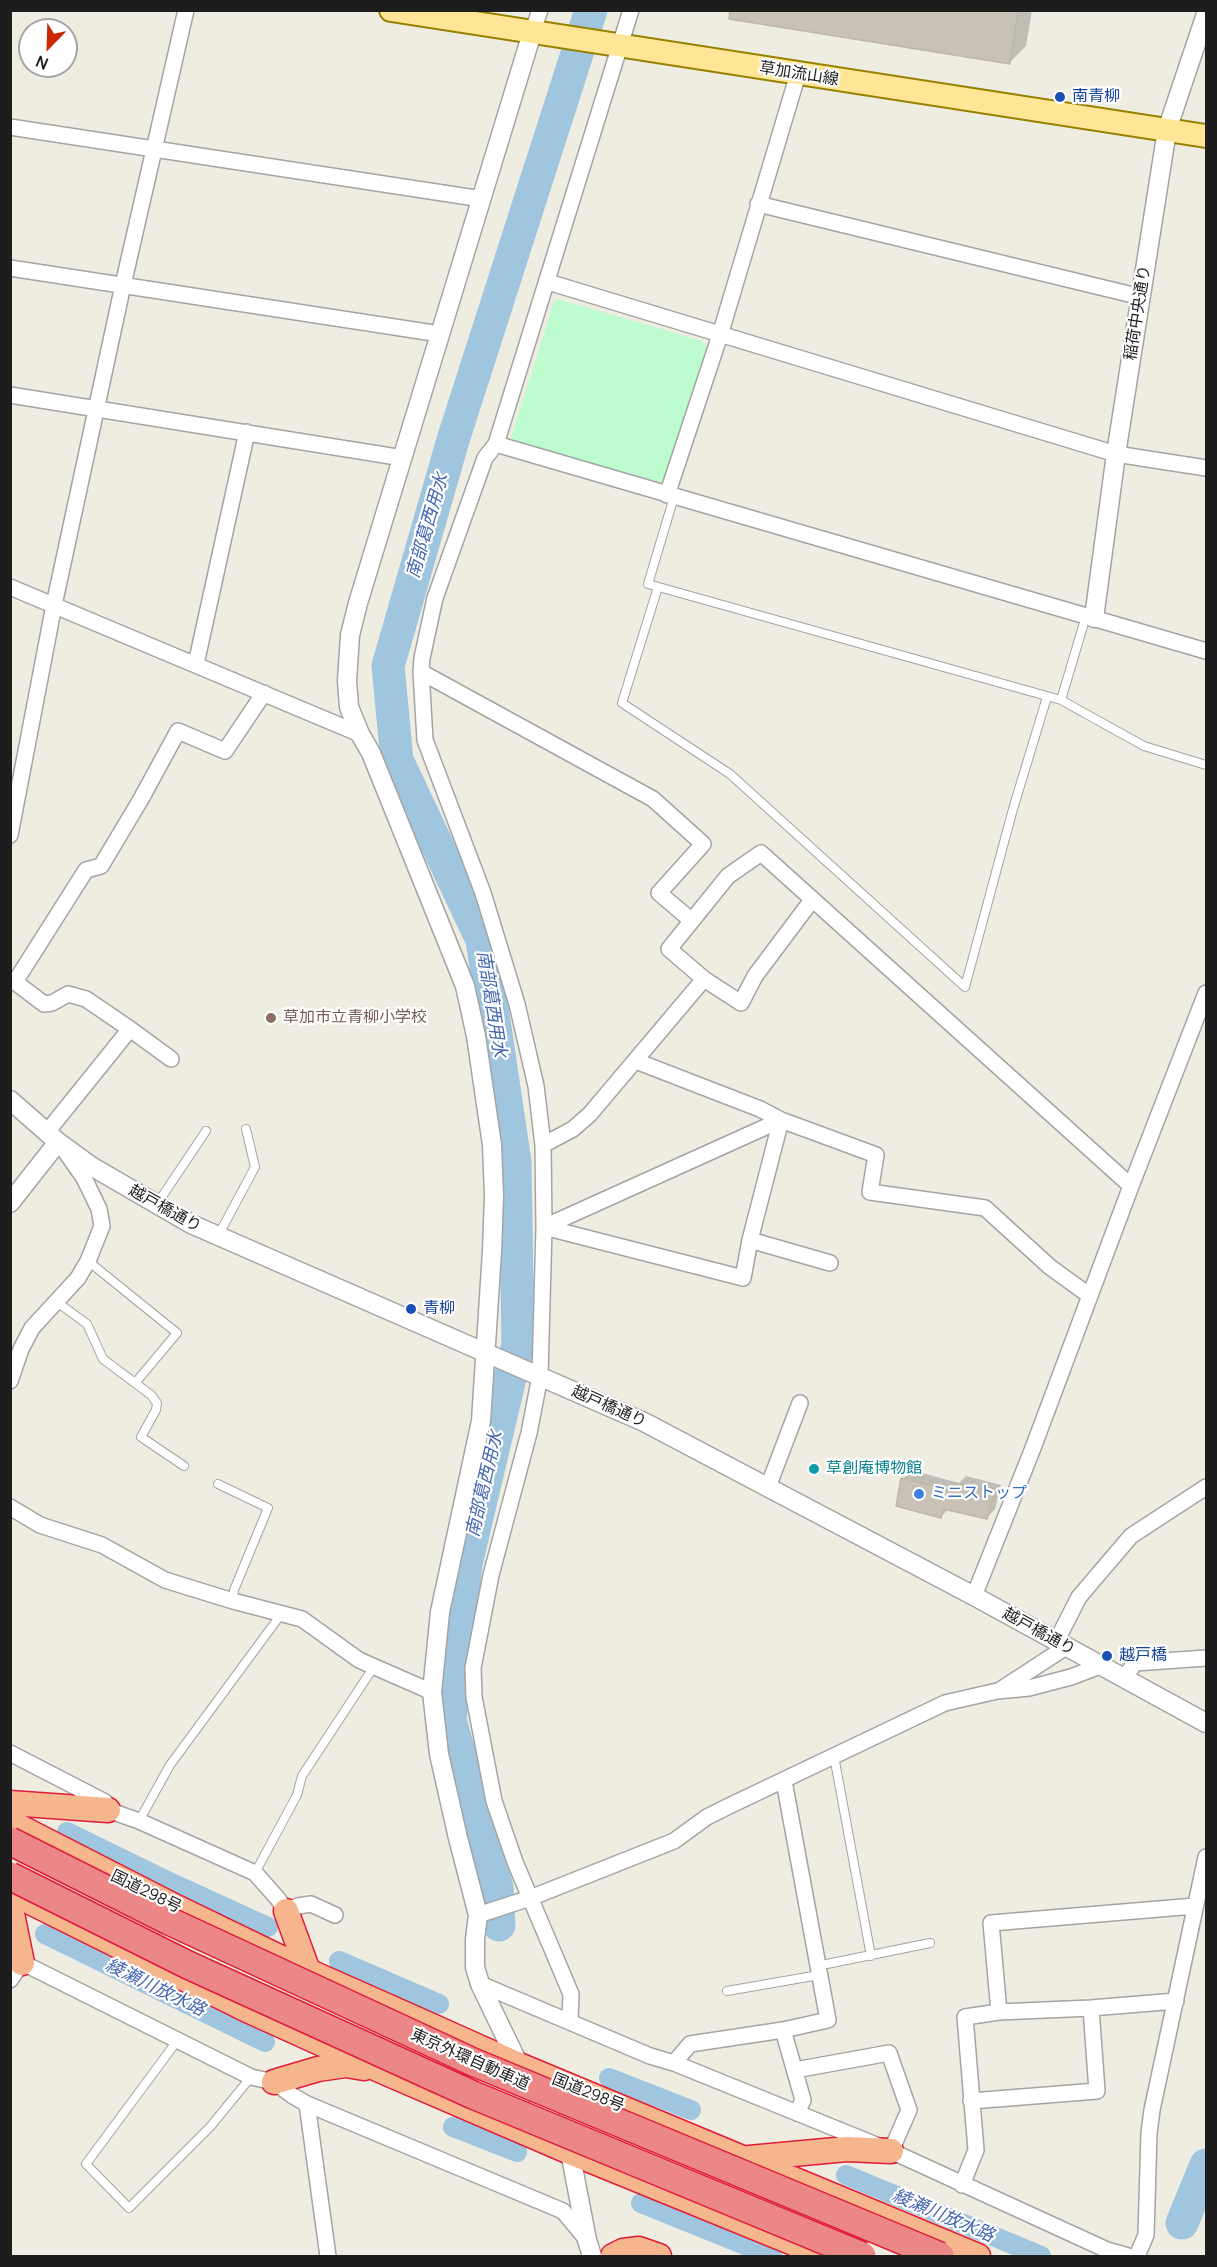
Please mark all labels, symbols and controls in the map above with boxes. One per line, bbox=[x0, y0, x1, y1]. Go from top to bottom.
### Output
north arrow bbox=[18, 18, 78, 78]
text: N bbox=[32, 50, 51, 75]
street label: 草加流山線 bbox=[758, 58, 840, 90]
place label: 南青柳 bbox=[1072, 87, 1120, 107]
marker: 南青柳 bbox=[1053, 90, 1067, 104]
street label: 稲荷中央通り bbox=[1121, 264, 1155, 362]
water label: 南部葛西用水 bbox=[403, 471, 453, 581]
water label: 南部葛西用水 bbox=[472, 949, 510, 1059]
place label: 草加市立青柳小学校 bbox=[283, 1008, 427, 1028]
marker: 草加市立青柳小学校 bbox=[264, 1011, 278, 1025]
street label: 越戸橋通り bbox=[125, 1181, 205, 1237]
place label: 青柳 bbox=[423, 1299, 455, 1319]
marker: 青柳 bbox=[404, 1302, 418, 1316]
street label: 越戸橋通り bbox=[569, 1382, 649, 1432]
water label: 南部葛西用水 bbox=[462, 1429, 508, 1539]
place label: 草創庵博物館 bbox=[826, 1459, 922, 1479]
marker: 草創庵博物館 bbox=[807, 1462, 821, 1476]
place label: ミニストップ bbox=[931, 1484, 1027, 1504]
marker: ミニストップ bbox=[912, 1487, 926, 1501]
street label: 越戸橋通り bbox=[999, 1604, 1079, 1660]
place label: 越戸橋 bbox=[1119, 1646, 1167, 1666]
marker: 越戸橋 bbox=[1100, 1649, 1114, 1663]
street label: 国道298号 bbox=[107, 1867, 185, 1917]
water label: 綾瀬川放水路 bbox=[102, 1955, 208, 2021]
street label: 東京外環自動車道 bbox=[408, 2025, 532, 2095]
street label: 国道298号 bbox=[549, 2070, 627, 2116]
water label: 綾瀬川放水路 bbox=[889, 2185, 997, 2247]

